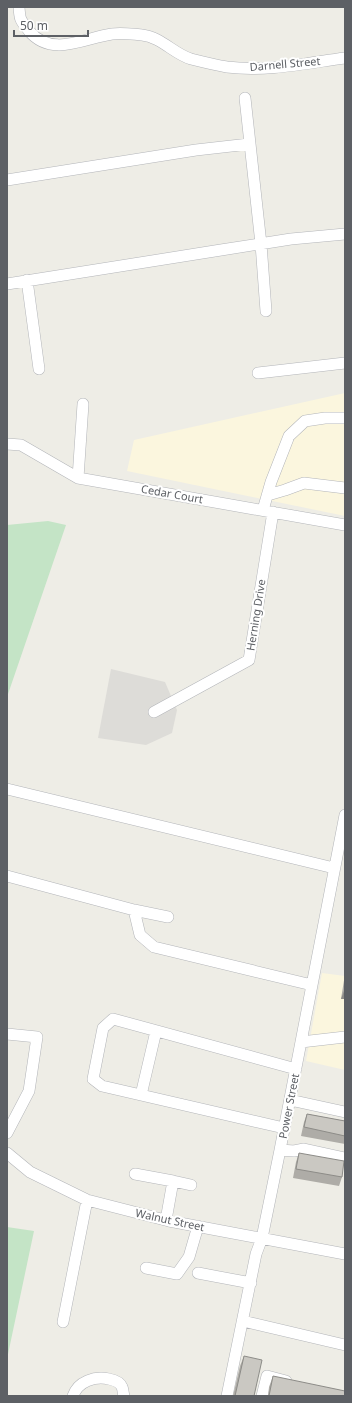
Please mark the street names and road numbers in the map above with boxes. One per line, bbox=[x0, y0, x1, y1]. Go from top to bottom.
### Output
street label: Darnell Street bbox=[249, 53, 321, 74]
street label: Cedar Court bbox=[140, 481, 204, 506]
street label: Herning Drive bbox=[242, 578, 269, 652]
street label: Power Street bbox=[275, 1072, 302, 1140]
street label: Walnut Street bbox=[134, 1205, 206, 1234]

